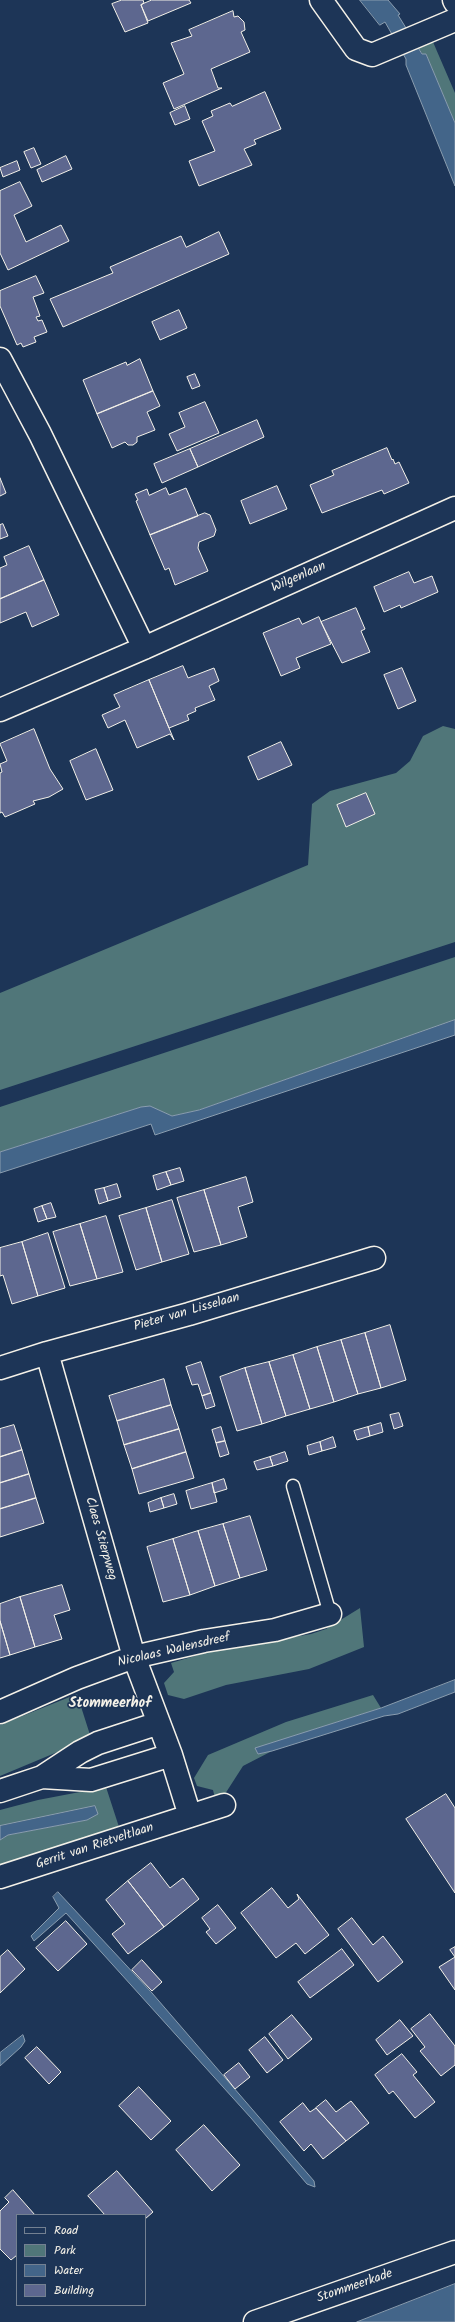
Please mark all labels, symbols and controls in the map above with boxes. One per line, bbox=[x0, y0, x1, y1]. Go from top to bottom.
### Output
street label: Wilgenlaan bbox=[269, 559, 329, 597]
street label: Pieter van Lisselaan bbox=[132, 1290, 242, 1336]
street label: Claes Stierpweg bbox=[81, 1496, 119, 1582]
street label: Nicolaas Walensdreef bbox=[116, 1630, 232, 1672]
district label: Stommeerhof bbox=[69, 1697, 151, 1713]
street label: Gerrit van Rietveltlaan bbox=[34, 1821, 156, 1873]
legend bbox=[16, 2214, 146, 2306]
text: Road bbox=[54, 2221, 78, 2240]
text: Park bbox=[54, 2241, 76, 2260]
text: Water bbox=[54, 2261, 83, 2280]
street label: Stommeerkade bbox=[315, 2267, 395, 2307]
text: Building bbox=[54, 2281, 94, 2300]

